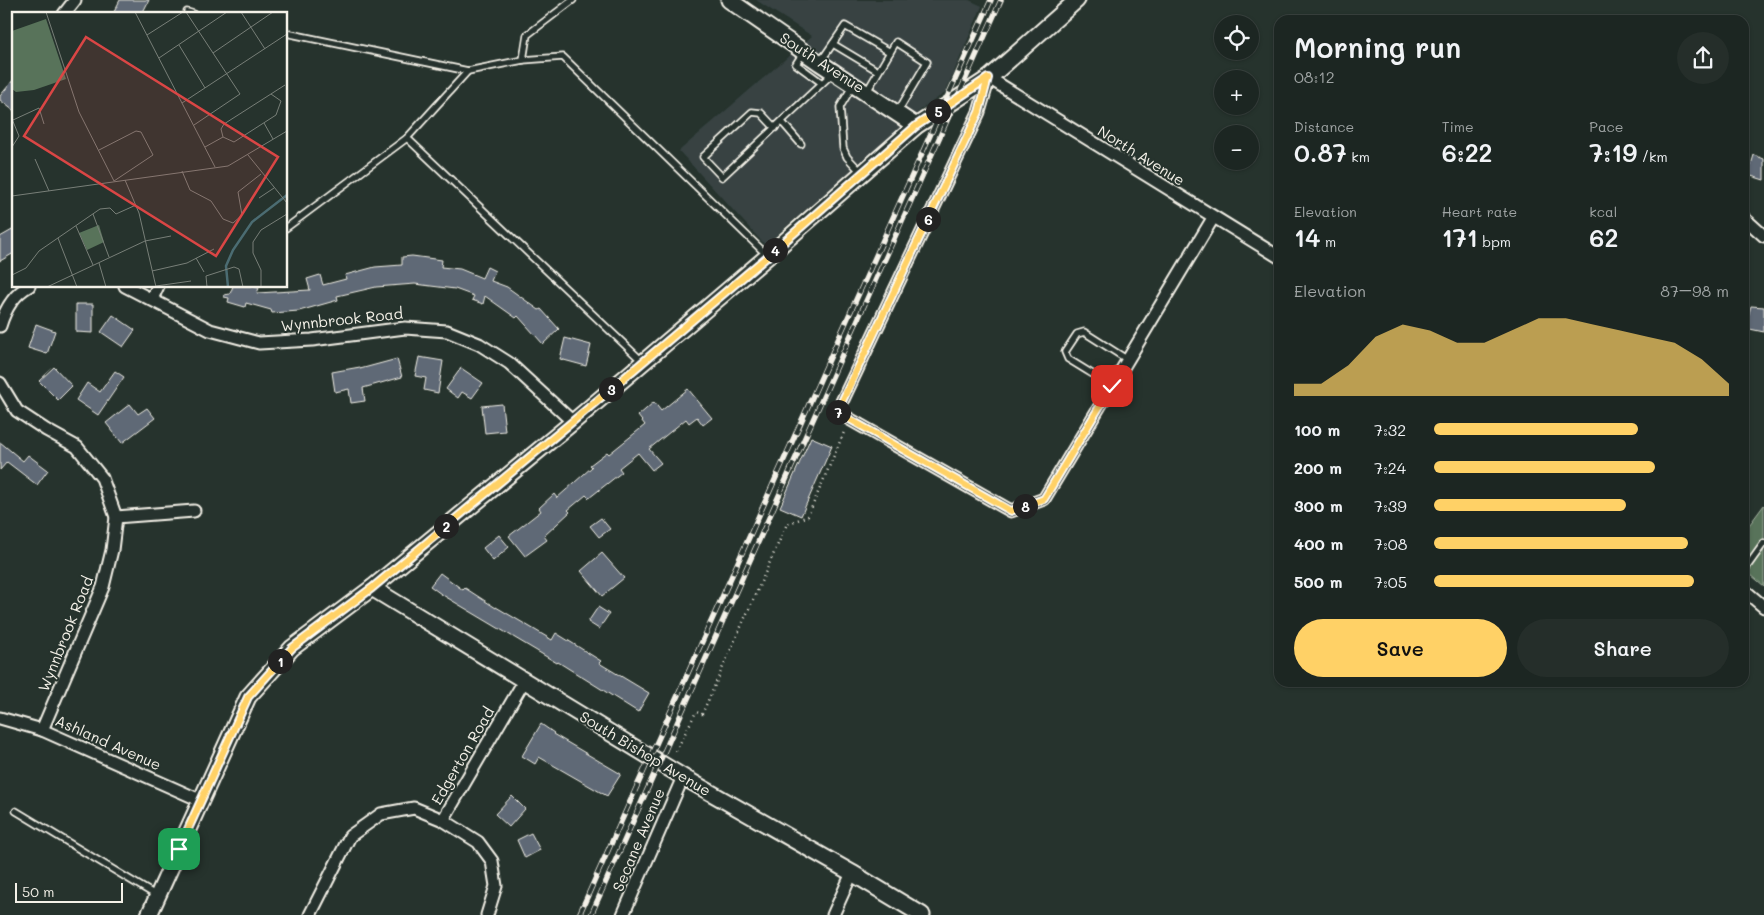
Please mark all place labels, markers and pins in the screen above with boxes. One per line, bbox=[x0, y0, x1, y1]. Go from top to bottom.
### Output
pin: 5 bbox=[926, 98, 950, 124]
pin: 6 bbox=[916, 206, 940, 232]
pin: 4 bbox=[762, 238, 788, 262]
pin bbox=[1091, 365, 1133, 407]
pin: 3 bbox=[598, 376, 624, 402]
pin: 7 bbox=[826, 400, 850, 424]
pin: 8 bbox=[1012, 494, 1038, 518]
pin: 2 bbox=[434, 514, 458, 538]
pin: 1 bbox=[268, 648, 292, 674]
pin bbox=[158, 828, 200, 870]

